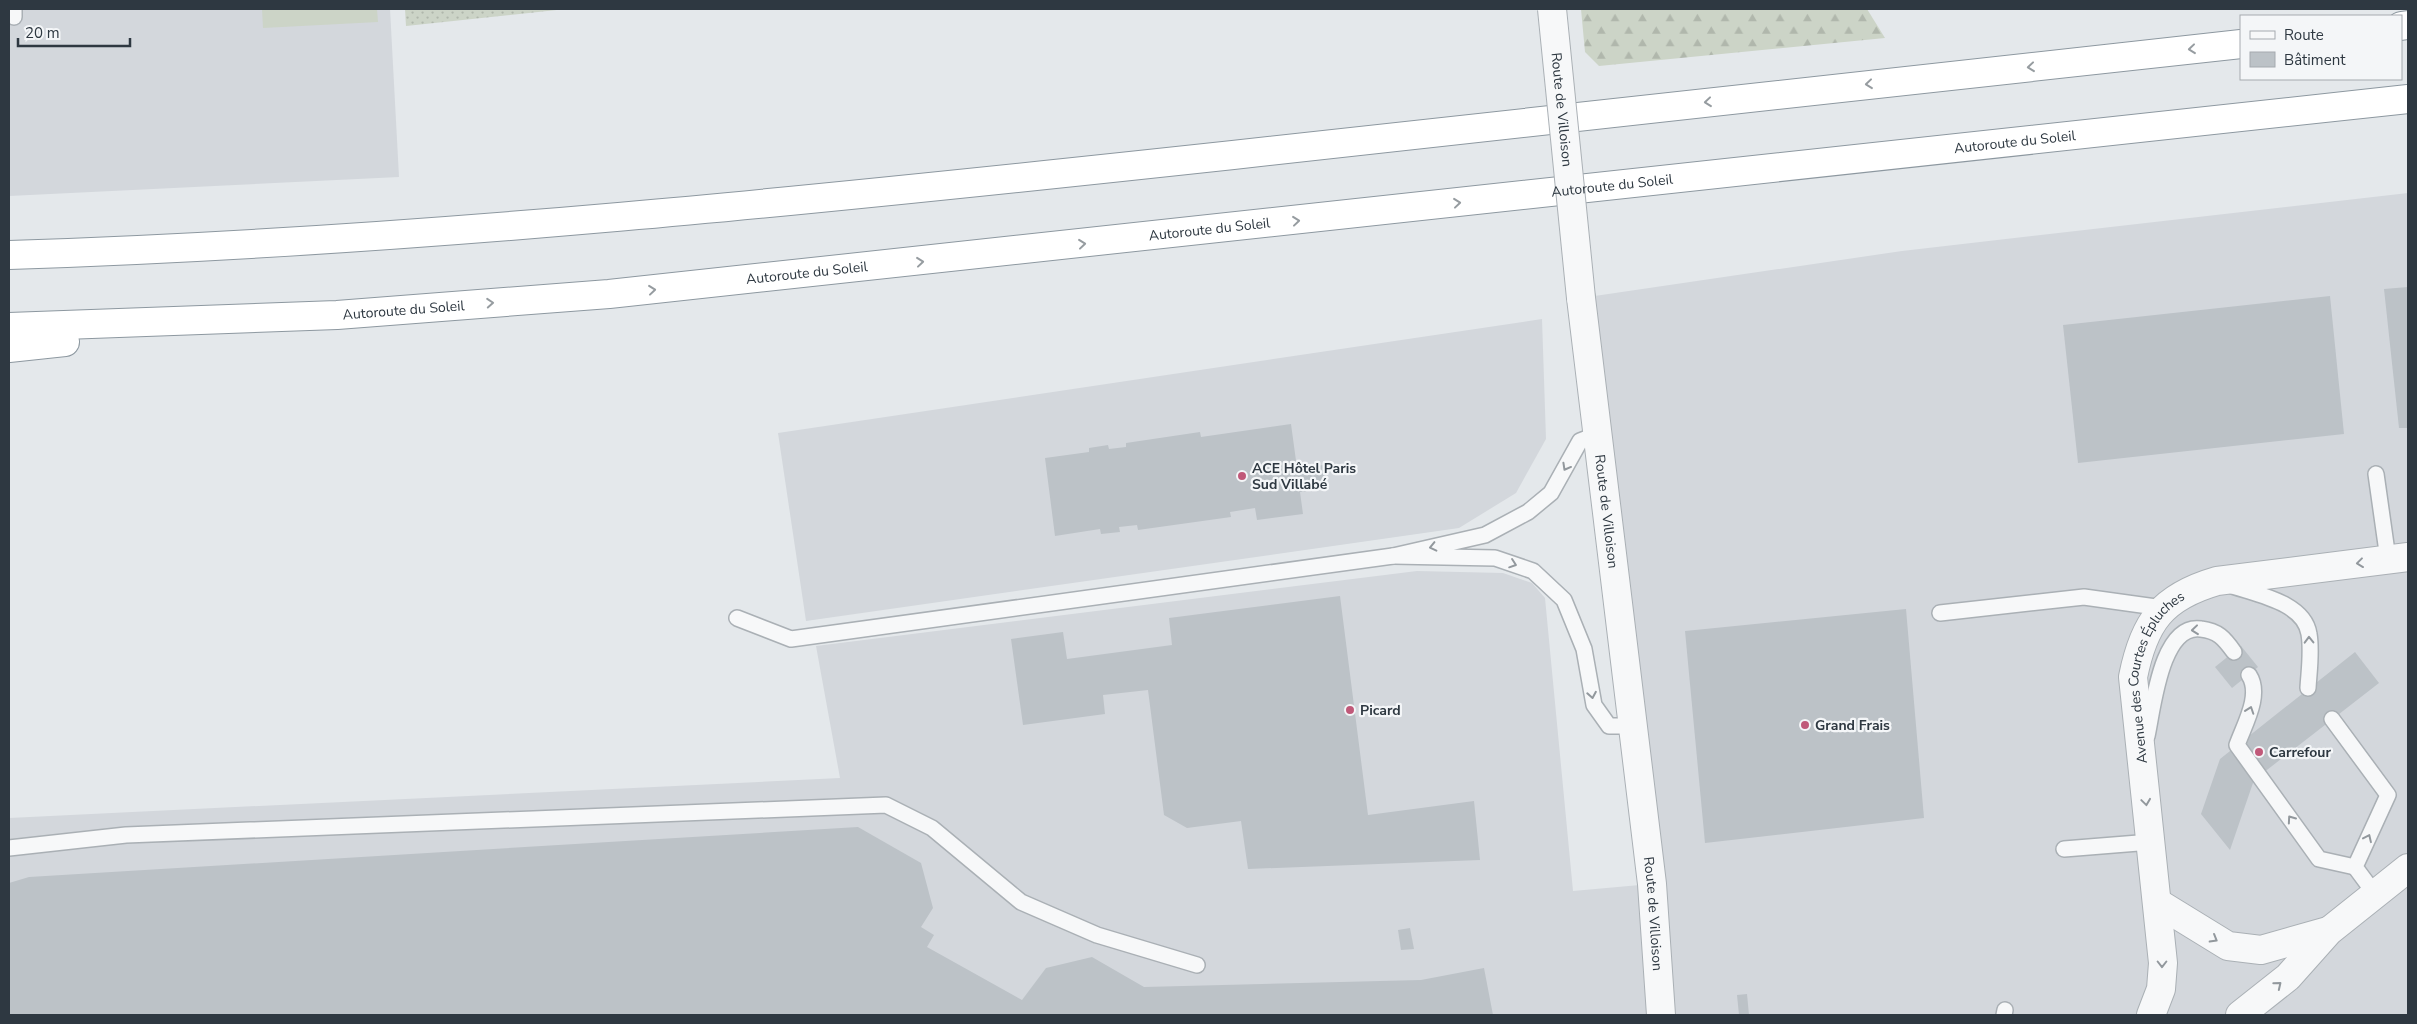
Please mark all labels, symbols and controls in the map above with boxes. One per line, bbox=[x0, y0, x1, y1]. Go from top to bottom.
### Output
scale bar bbox=[18, 15, 130, 47]
legend bbox=[2240, 15, 2402, 80]
text: 20 m bbox=[25, 23, 60, 43]
text: Route bbox=[2284, 25, 2324, 45]
one-way arrow bbox=[2188, 43, 2196, 54]
text: Bâtiment bbox=[2284, 50, 2346, 70]
street label: Route de Villoison bbox=[1546, 52, 1577, 168]
one-way arrow bbox=[2026, 61, 2034, 72]
one-way arrow bbox=[1865, 79, 1873, 90]
one-way arrow bbox=[1703, 96, 1711, 107]
street label: Autoroute du Soleil bbox=[1953, 126, 2077, 158]
street label: Autoroute du Soleil bbox=[1550, 170, 1675, 202]
one-way arrow bbox=[1454, 198, 1462, 209]
street label: Autoroute du Soleil bbox=[1148, 213, 1272, 245]
one-way arrow bbox=[1292, 216, 1300, 227]
one-way arrow bbox=[1078, 239, 1086, 250]
street label: Autoroute du Soleil bbox=[745, 257, 869, 289]
one-way arrow bbox=[917, 257, 925, 268]
one-way arrow bbox=[649, 285, 657, 296]
street label: Autoroute du Soleil bbox=[342, 296, 466, 325]
one-way arrow bbox=[487, 298, 495, 309]
street label: Route de Villoison bbox=[1590, 453, 1623, 570]
place label: ACE Hôtel Paris Sud Villabé bbox=[1252, 459, 1356, 494]
one-way arrow bbox=[1562, 461, 1572, 470]
marker: ACE Hôtel Paris Sud Villabé bbox=[1236, 470, 1248, 482]
one-way arrow bbox=[1428, 541, 1437, 551]
one-way arrow bbox=[2356, 557, 2364, 567]
one-way arrow bbox=[1509, 559, 1517, 569]
street label: Avenue des Courtes Épluches bbox=[2124, 587, 2188, 764]
one-way arrow bbox=[2190, 624, 2198, 635]
one-way arrow bbox=[2304, 635, 2314, 643]
one-way arrow bbox=[1587, 690, 1597, 699]
place label: Picard bbox=[1360, 701, 1401, 720]
marker: Picard bbox=[1344, 704, 1356, 716]
one-way arrow bbox=[2244, 706, 2254, 715]
place label: Grand Frais bbox=[1815, 716, 1890, 735]
marker: Grand Frais bbox=[1799, 719, 1811, 731]
place label: Carrefour bbox=[2269, 743, 2331, 762]
marker: Carrefour bbox=[2253, 746, 2265, 758]
one-way arrow bbox=[2141, 798, 2151, 807]
one-way arrow bbox=[2288, 815, 2297, 825]
one-way arrow bbox=[2362, 834, 2373, 843]
street label: Route de Villoison bbox=[1639, 855, 1667, 972]
one-way arrow bbox=[2209, 932, 2218, 942]
one-way arrow bbox=[2157, 960, 2167, 968]
one-way arrow bbox=[2272, 982, 2281, 990]

